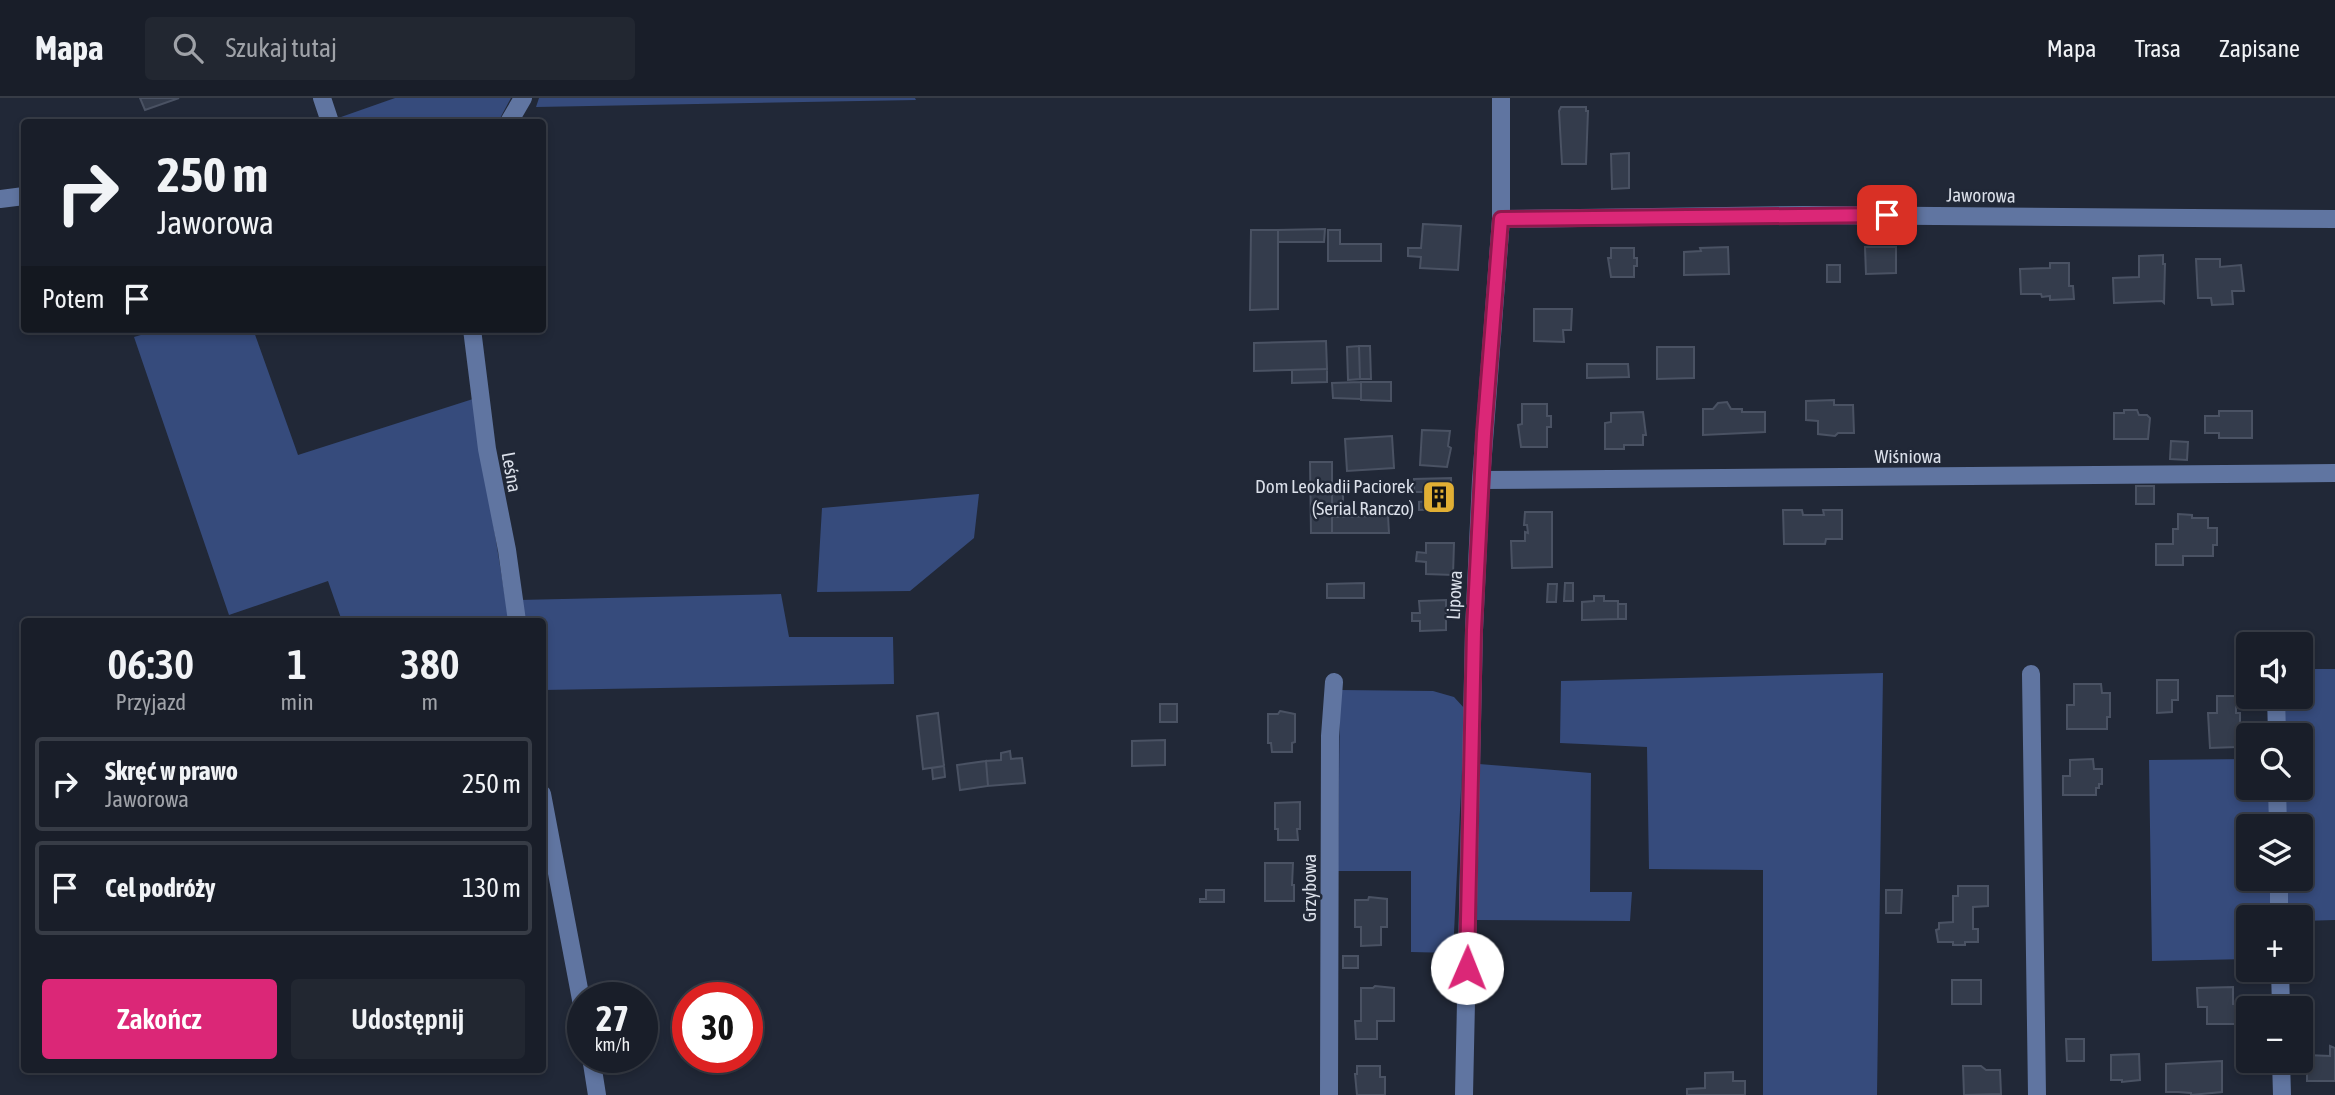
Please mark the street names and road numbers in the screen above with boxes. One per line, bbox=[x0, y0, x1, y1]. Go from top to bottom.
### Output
street label: Jaworowa bbox=[1946, 183, 2016, 207]
street label: Wiśniowa bbox=[1874, 445, 1942, 467]
street label: Leśna bbox=[498, 450, 526, 494]
street label: Lipowa bbox=[1442, 570, 1466, 620]
street label: Grzybowa bbox=[1298, 854, 1320, 922]

